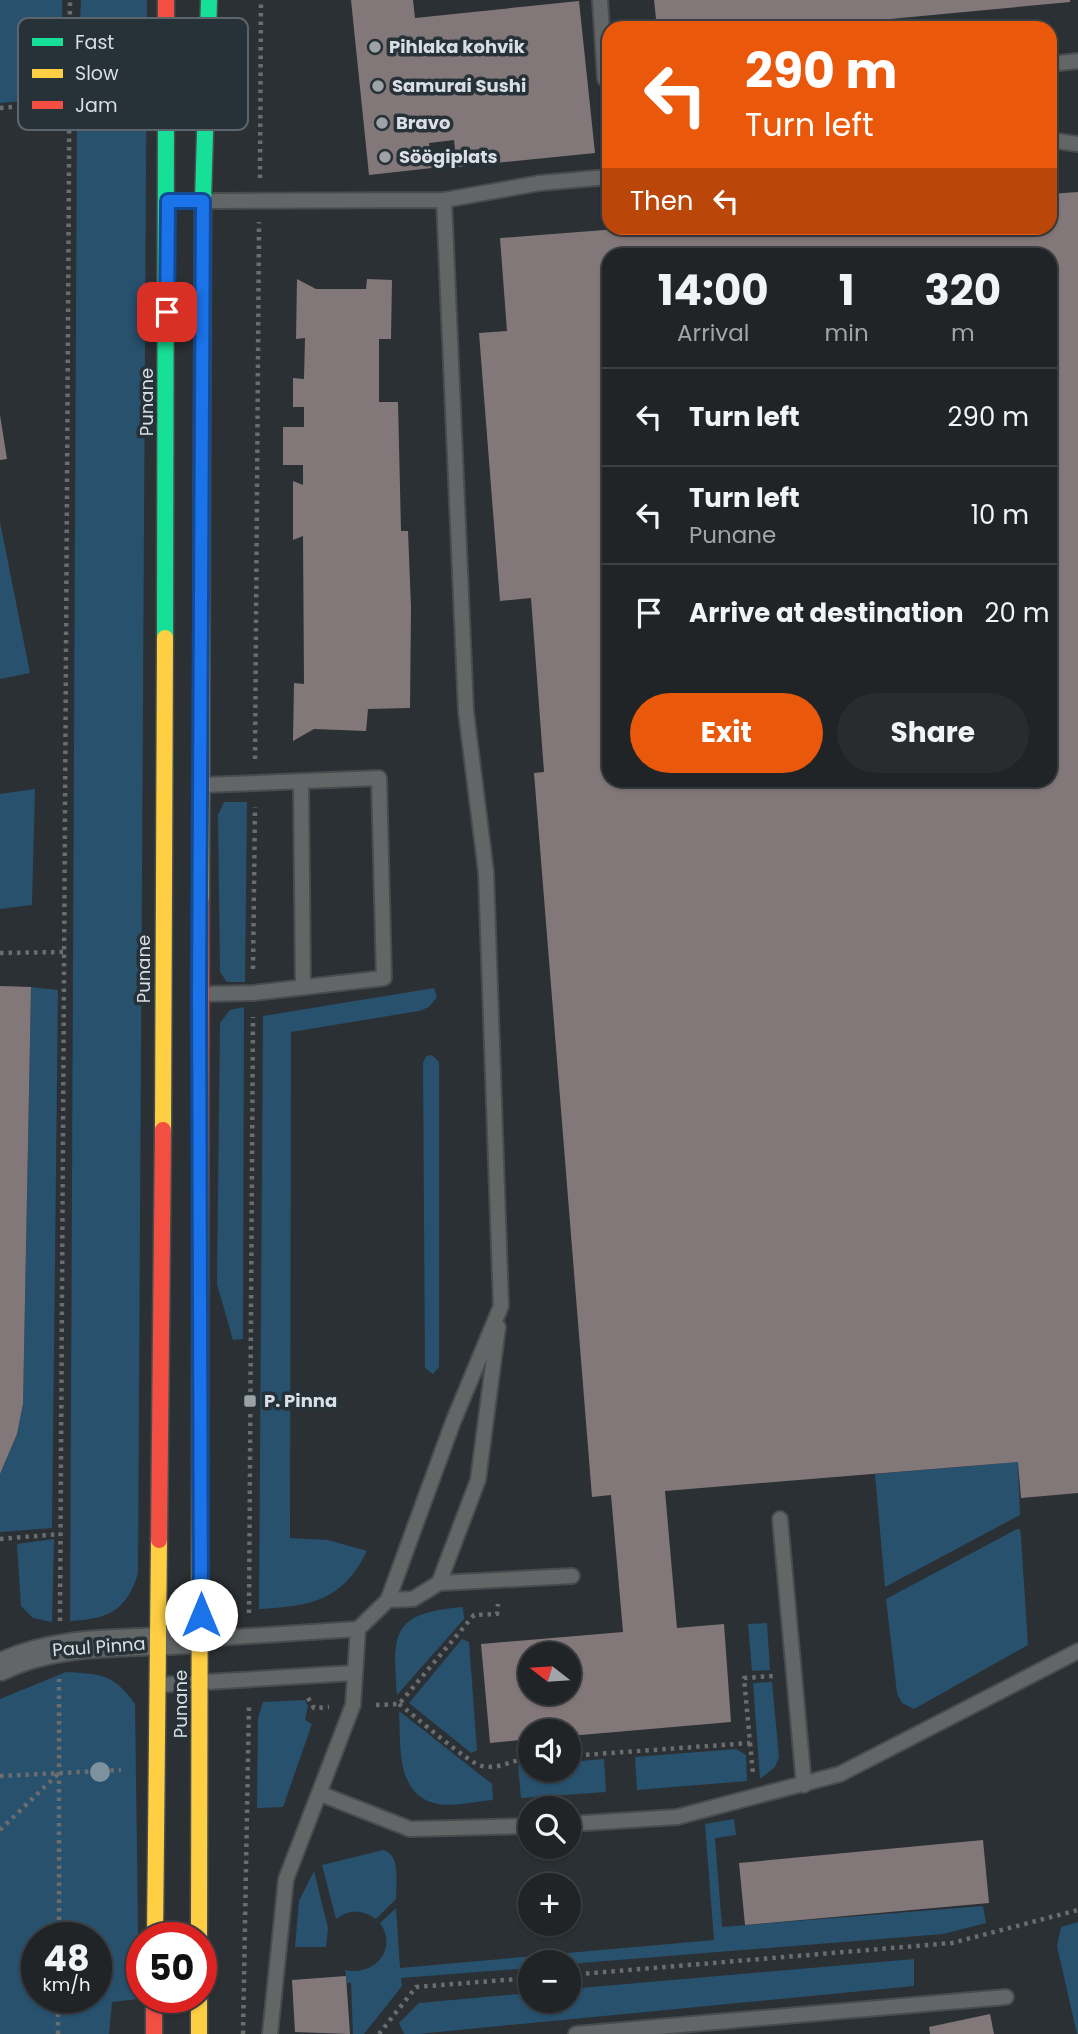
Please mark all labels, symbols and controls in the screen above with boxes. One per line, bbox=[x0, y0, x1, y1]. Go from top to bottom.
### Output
legend bbox=[18, 18, 248, 130]
text: Fast bbox=[75, 29, 114, 56]
place label: Pihlaka kohvik bbox=[389, 34, 526, 59]
text: 290 m bbox=[745, 37, 897, 105]
marker: Pihlaka kohvik bbox=[367, 39, 383, 55]
icon: left bbox=[630, 49, 721, 140]
text: Slow bbox=[75, 60, 119, 87]
place label: Samurai Sushi bbox=[392, 73, 526, 98]
marker: Samurai Sushi bbox=[370, 78, 386, 94]
text: Jam bbox=[75, 92, 117, 119]
text: Turn left bbox=[745, 102, 874, 147]
place label: Bravo bbox=[396, 110, 451, 135]
marker: Bravo bbox=[374, 115, 390, 131]
place label: Söögiplats bbox=[399, 144, 498, 169]
marker: Söögiplats bbox=[377, 149, 393, 165]
icon: left bbox=[707, 182, 745, 220]
text: Then bbox=[630, 183, 693, 219]
text: 14:00 bbox=[658, 261, 769, 320]
text: 1 bbox=[839, 261, 854, 320]
text: 320 bbox=[924, 261, 1001, 320]
pin bbox=[137, 282, 197, 342]
icon: arrive bbox=[148, 293, 186, 331]
text: Arrival bbox=[677, 317, 749, 349]
text: min bbox=[825, 317, 869, 349]
text: m bbox=[951, 317, 975, 349]
street label: Punane bbox=[134, 368, 159, 436]
icon: left bbox=[630, 398, 668, 436]
text: Turn left bbox=[689, 399, 800, 435]
text: 290 m bbox=[948, 399, 1029, 435]
text: Turn left bbox=[689, 480, 800, 516]
icon: left bbox=[630, 496, 668, 534]
text: 10 m bbox=[971, 497, 1029, 533]
text: Punane bbox=[689, 519, 776, 551]
icon: arrive bbox=[630, 594, 668, 632]
text: Arrive at destination bbox=[689, 595, 964, 631]
text: 20 m bbox=[985, 595, 1050, 631]
button: Exit bbox=[630, 693, 823, 773]
button: Share bbox=[837, 693, 1029, 773]
street label: Punane bbox=[131, 935, 156, 1003]
place label: P. Pinna bbox=[264, 1388, 337, 1413]
marker: P. Pinna bbox=[242, 1393, 258, 1409]
position arrow bbox=[164, 1578, 238, 1652]
street label: Paul Pinna bbox=[52, 1631, 146, 1662]
north arrow bbox=[518, 1642, 581, 1704]
map controls bbox=[518, 1642, 581, 2013]
street label: Punane bbox=[168, 1670, 193, 1738]
button: sound bbox=[518, 1719, 581, 1782]
button: search bbox=[518, 1796, 581, 1859]
button: + bbox=[518, 1873, 581, 1936]
speed limit sign: 50 bbox=[126, 1922, 217, 2013]
text: 48 bbox=[43, 1934, 90, 1983]
button: − bbox=[518, 1950, 581, 2013]
text: km/h bbox=[43, 1972, 90, 1997]

